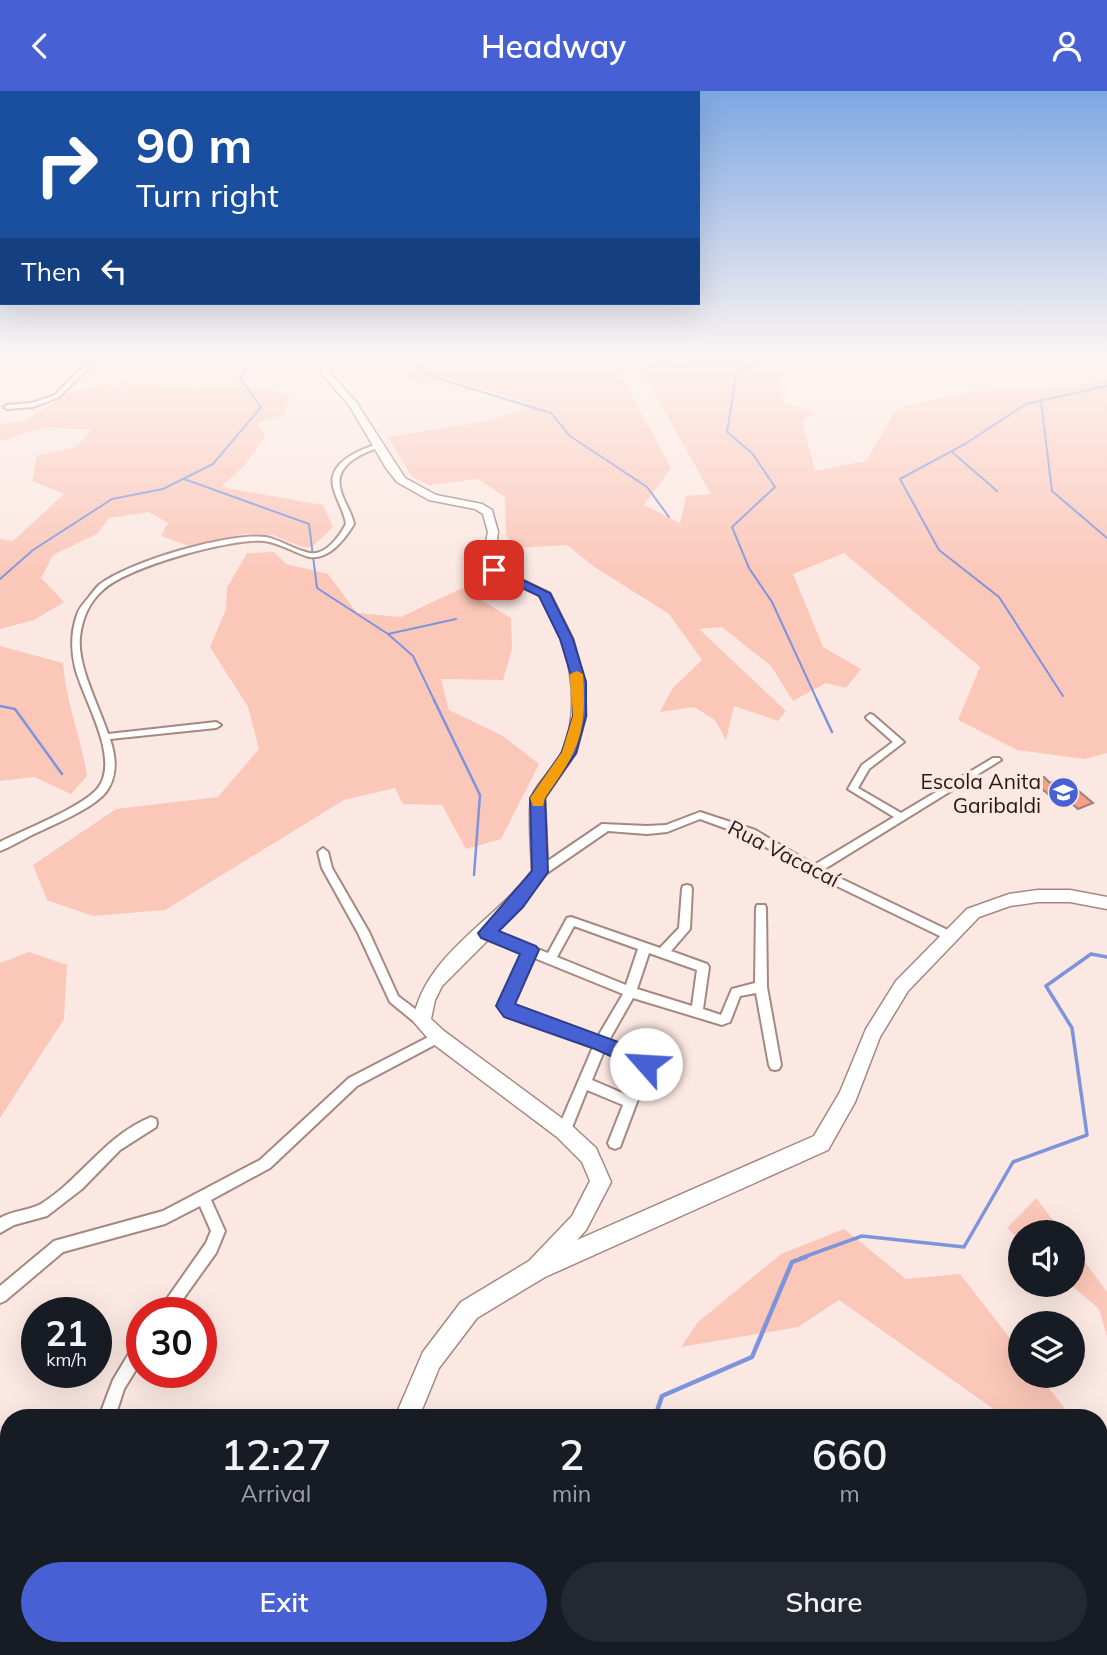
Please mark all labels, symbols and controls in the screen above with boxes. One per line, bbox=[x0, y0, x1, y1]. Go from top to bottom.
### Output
text: Headway bbox=[481, 26, 626, 66]
icon: back bbox=[21, 27, 59, 65]
icon: person bbox=[1048, 27, 1086, 65]
text: 90 m bbox=[136, 114, 252, 175]
icon: right bbox=[21, 119, 112, 210]
text: Turn right bbox=[136, 175, 279, 215]
icon: left bbox=[95, 252, 133, 290]
text: Then bbox=[21, 255, 81, 288]
pin bbox=[464, 540, 524, 600]
icon: arrive bbox=[475, 551, 513, 589]
place label: Escola Anita Garibaldi bbox=[920, 768, 1041, 818]
school or university icon: Escola Anita Garibaldi bbox=[1047, 776, 1081, 810]
street label: Rua Vacacaí bbox=[724, 814, 845, 893]
position arrow bbox=[609, 1027, 683, 1101]
map controls bbox=[1008, 1220, 1085, 1388]
button: sound bbox=[1008, 1220, 1085, 1297]
speed limit sign: 30 bbox=[126, 1297, 217, 1388]
text: 21 bbox=[45, 1311, 88, 1355]
button: layers bbox=[1008, 1311, 1085, 1388]
text: km/h bbox=[46, 1348, 87, 1371]
text: 12:27 bbox=[221, 1428, 331, 1481]
text: 2 bbox=[559, 1428, 584, 1481]
text: 660 bbox=[812, 1428, 887, 1481]
text: Arrival bbox=[241, 1479, 311, 1508]
text: min bbox=[552, 1479, 591, 1508]
text: m bbox=[839, 1479, 860, 1508]
button: Exit bbox=[21, 1562, 547, 1642]
button: Share bbox=[561, 1562, 1087, 1642]

